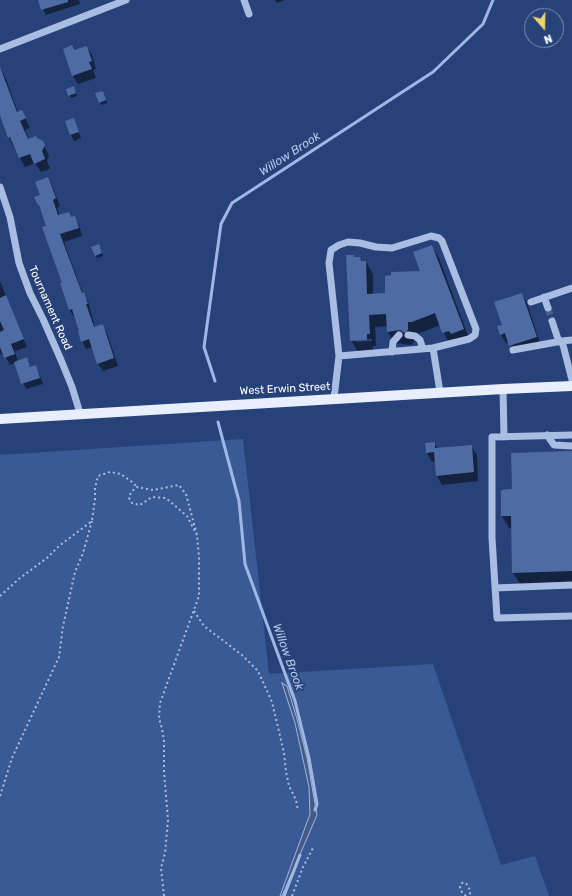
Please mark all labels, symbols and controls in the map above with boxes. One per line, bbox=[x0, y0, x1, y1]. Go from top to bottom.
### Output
north arrow bbox=[524, 8, 564, 48]
text: N bbox=[542, 31, 554, 46]
water label: Willow Brook bbox=[257, 129, 323, 179]
street label: Tournament Road bbox=[26, 264, 74, 352]
street label: West Erwin Street bbox=[239, 380, 331, 398]
water label: Willow Brook bbox=[269, 622, 307, 692]

